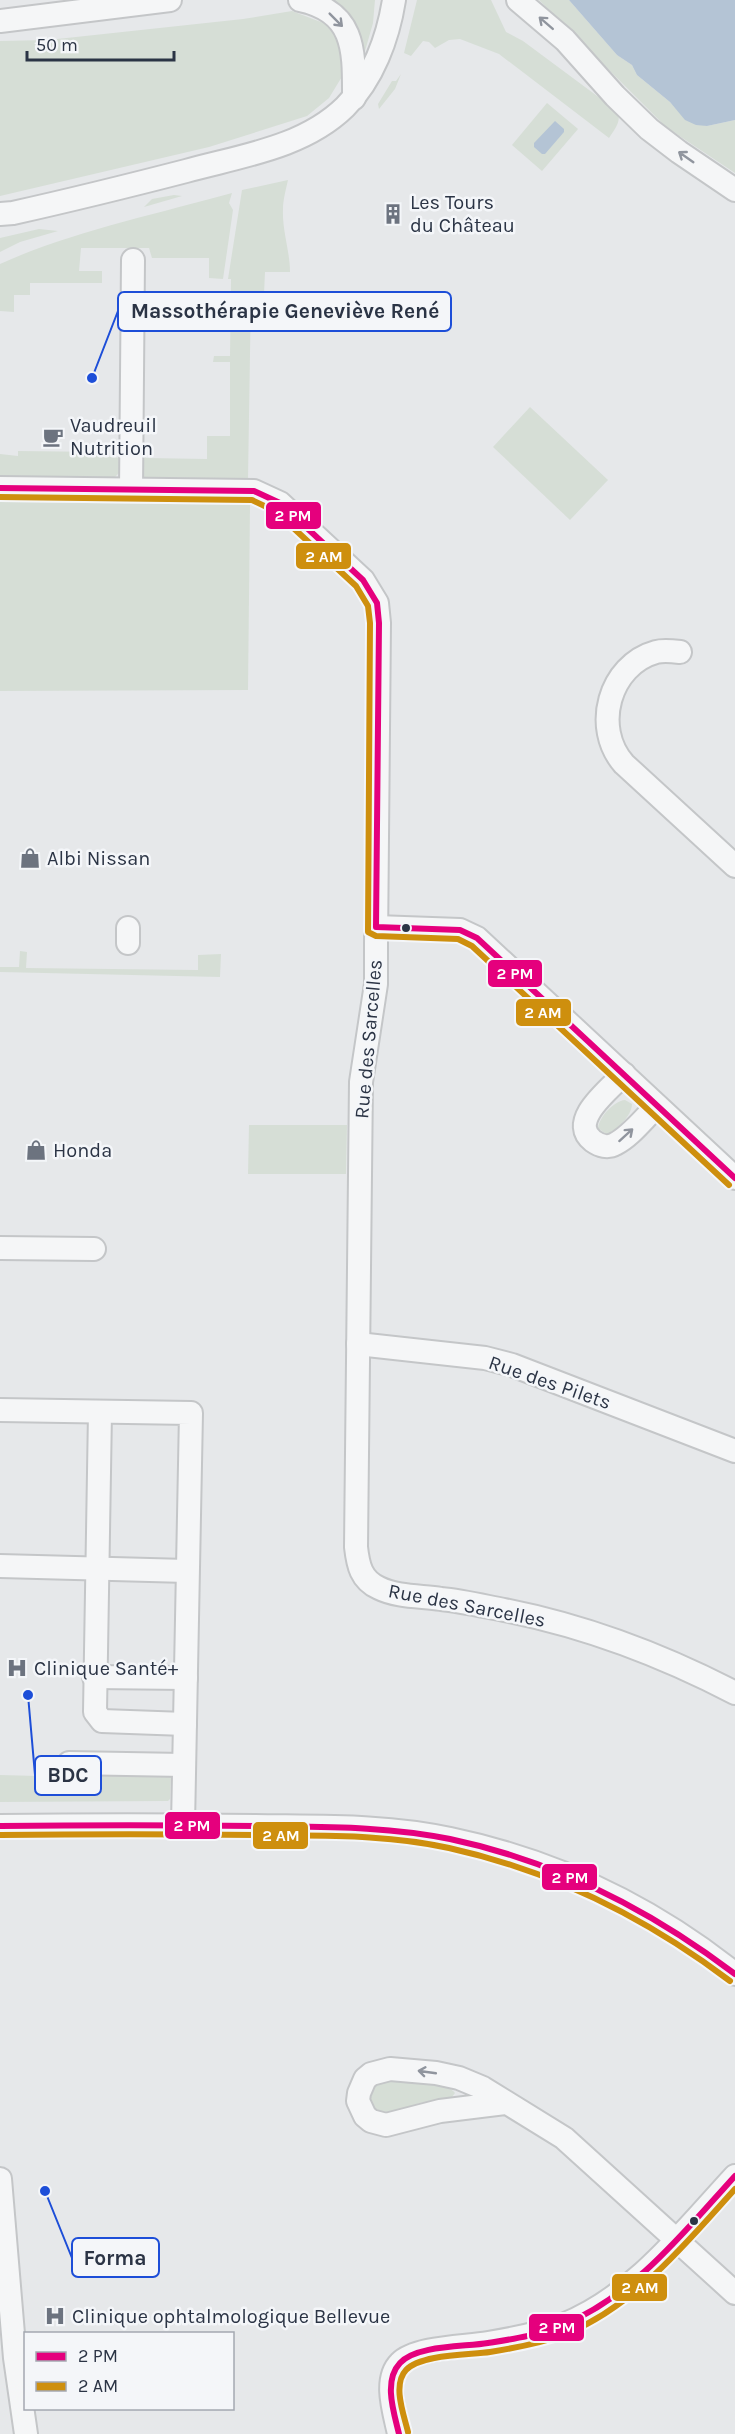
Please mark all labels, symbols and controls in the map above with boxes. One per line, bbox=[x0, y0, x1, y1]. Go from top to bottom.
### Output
one-way arrow bbox=[329, 12, 344, 27]
one-way arrow bbox=[539, 16, 554, 30]
scale bar bbox=[27, 24, 174, 62]
text: 50 m bbox=[36, 34, 78, 56]
one-way arrow bbox=[679, 151, 695, 163]
place label: Les Tours du Château bbox=[410, 191, 515, 237]
building icon: Les Tours du Château bbox=[381, 202, 405, 226]
callout: Massothérapie Geneviève René bbox=[118, 292, 451, 331]
text: Massothérapie Geneviève René bbox=[131, 299, 439, 323]
place label: Vaudreuil Nutrition bbox=[70, 414, 157, 460]
cafe icon: Vaudreuil Nutrition bbox=[41, 425, 65, 449]
line badge: 2 PM bbox=[265, 501, 322, 530]
text: 2 PM bbox=[274, 506, 312, 525]
line badge: 2 AM bbox=[295, 542, 352, 570]
text: 2 AM bbox=[305, 547, 343, 566]
shop icon: Albi Nissan bbox=[18, 846, 42, 870]
place label: Albi Nissan bbox=[47, 847, 150, 870]
unlabelled marker bbox=[400, 922, 412, 934]
street label: Rue des Sarcelles bbox=[350, 959, 387, 1120]
line badge: 2 PM bbox=[487, 959, 543, 988]
text: 2 PM bbox=[496, 964, 534, 983]
line badge: 2 AM bbox=[515, 998, 572, 1027]
text: 2 AM bbox=[524, 1003, 562, 1022]
one-way arrow bbox=[618, 1128, 633, 1142]
shop icon: Honda bbox=[24, 1138, 48, 1162]
place label: Honda bbox=[53, 1139, 112, 1162]
street label: Rue des Pilets bbox=[486, 1351, 614, 1414]
street label: Rue des Sarcelles bbox=[386, 1579, 547, 1632]
hospital icon: Clinique Santé+ bbox=[5, 1656, 29, 1680]
place label: Clinique Santé+ bbox=[34, 1657, 179, 1680]
callout: BDC bbox=[35, 1756, 101, 1795]
text: BDC bbox=[47, 1763, 89, 1787]
line badge: 2 PM bbox=[164, 1811, 221, 1840]
text: 2 PM bbox=[173, 1816, 211, 1835]
line badge: 2 AM bbox=[252, 1821, 309, 1850]
text: 2 AM bbox=[262, 1826, 300, 1845]
line badge: 2 PM bbox=[541, 1863, 598, 1891]
text: 2 PM bbox=[551, 1868, 589, 1887]
one-way arrow bbox=[418, 2066, 437, 2077]
unlabelled marker bbox=[688, 2215, 700, 2227]
callout: Forma bbox=[72, 2238, 159, 2277]
text: Forma bbox=[83, 2246, 147, 2270]
line badge: 2 AM bbox=[611, 2273, 668, 2302]
text: 2 AM bbox=[621, 2278, 659, 2297]
hospital icon: Clinique ophtalmologique Bellevue bbox=[43, 2304, 67, 2328]
place label: Clinique ophtalmologique Bellevue bbox=[72, 2305, 390, 2328]
line badge: 2 PM bbox=[528, 2313, 585, 2342]
text: 2 PM bbox=[538, 2318, 576, 2337]
legend bbox=[24, 2332, 234, 2410]
text: 2 PM bbox=[78, 2345, 118, 2367]
text: 2 AM bbox=[78, 2375, 118, 2397]

